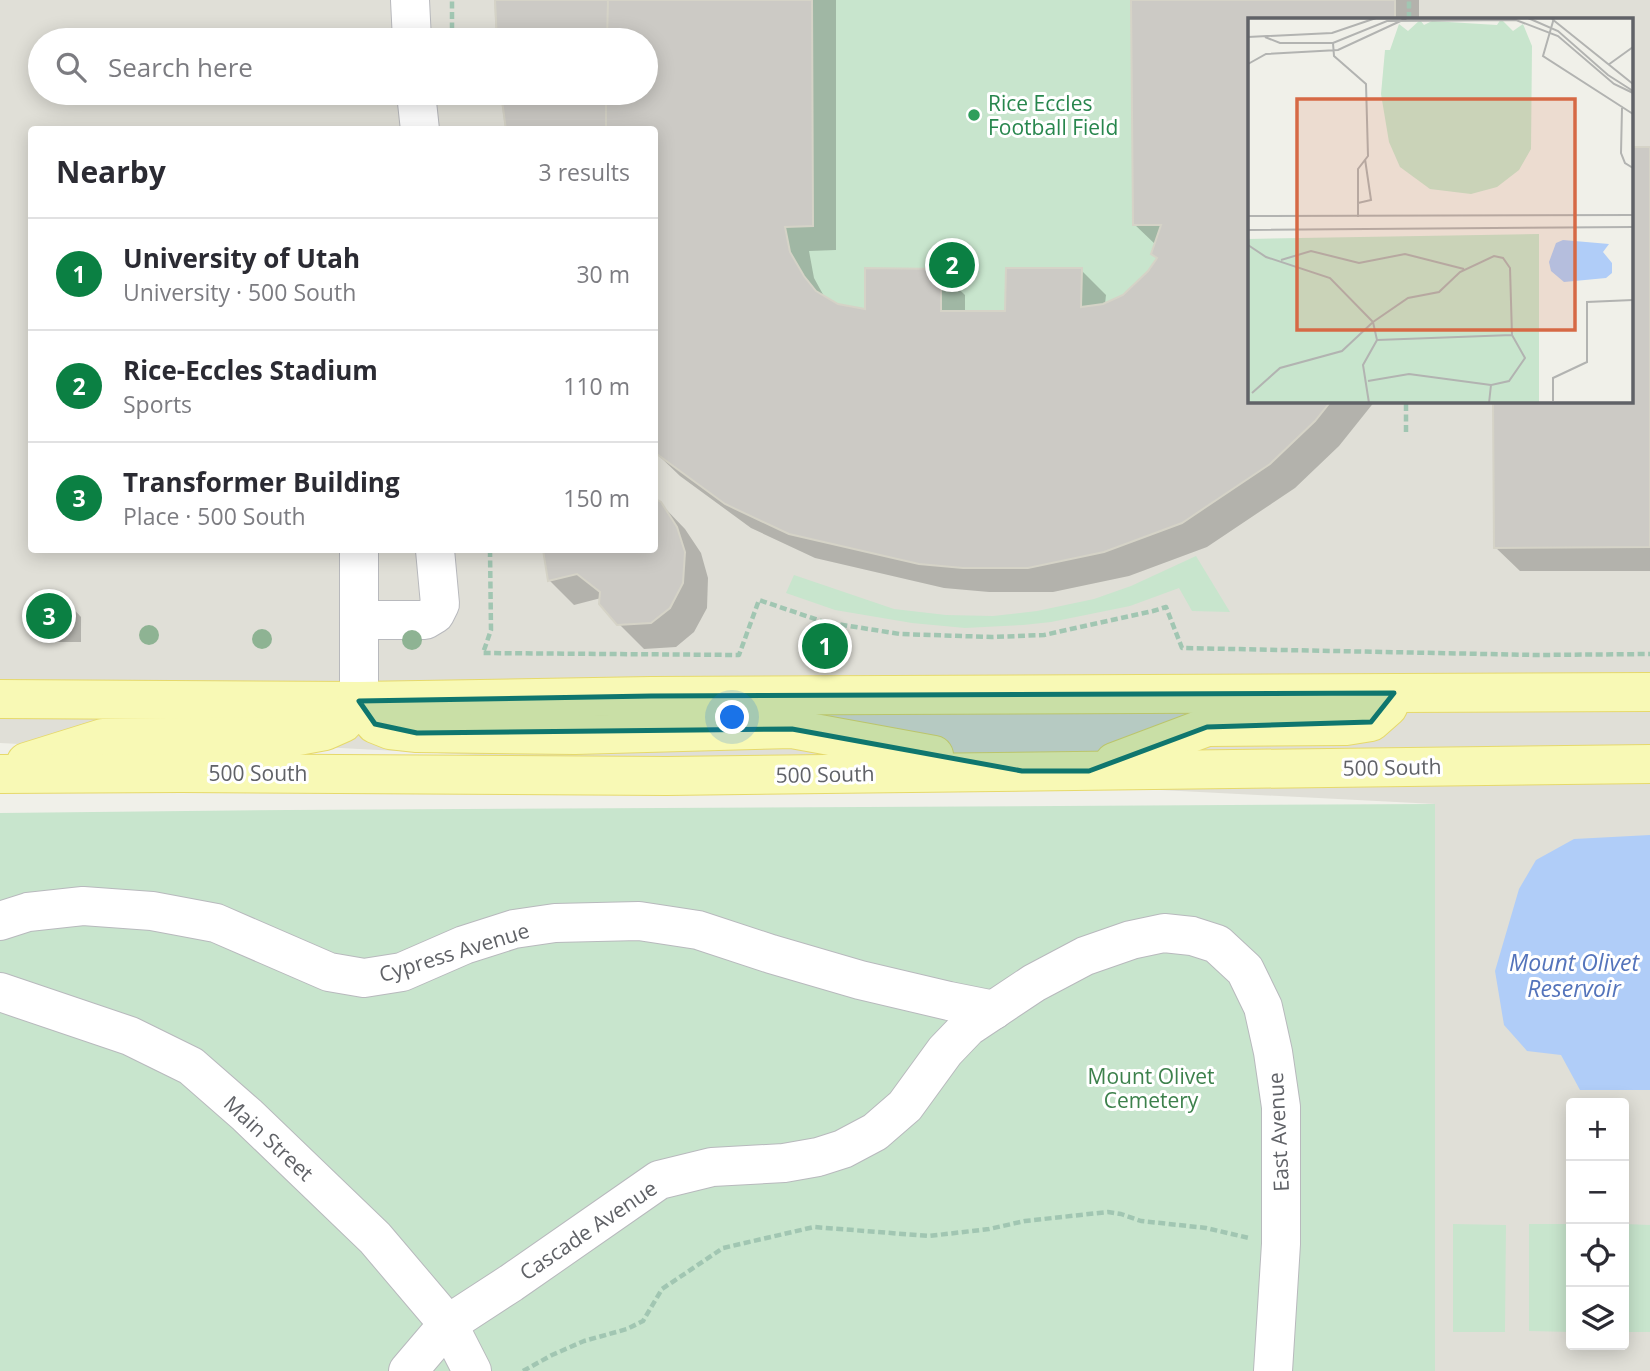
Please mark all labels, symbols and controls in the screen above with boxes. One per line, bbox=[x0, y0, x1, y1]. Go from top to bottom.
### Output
inset map bbox=[1248, 18, 1632, 402]
search box bbox=[28, 28, 658, 105]
icon: search bbox=[52, 48, 90, 86]
text: Search here bbox=[108, 49, 253, 85]
place label: Rice Eccles Football Field bbox=[988, 89, 1118, 141]
marker: Rice Eccles Football Field bbox=[966, 107, 982, 123]
text: Nearby bbox=[56, 151, 166, 192]
text: 3 results bbox=[539, 156, 630, 188]
pin: 2 bbox=[929, 239, 975, 291]
text: University of Utah bbox=[123, 240, 360, 276]
text: 1 bbox=[72, 258, 86, 290]
text: 30 m bbox=[576, 258, 630, 290]
text: University · 500 South bbox=[123, 276, 356, 308]
text: Rice-Eccles Stadium bbox=[123, 352, 378, 388]
text: 2 bbox=[72, 370, 86, 402]
text: 110 m bbox=[563, 370, 630, 402]
text: Sports bbox=[123, 388, 192, 420]
text: Transformer Building bbox=[123, 464, 400, 500]
text: 3 bbox=[72, 482, 86, 514]
text: 150 m bbox=[563, 482, 630, 514]
text: Place · 500 South bbox=[123, 500, 306, 532]
pin: 3 bbox=[26, 590, 72, 642]
pin: 1 bbox=[802, 620, 848, 672]
your location bbox=[715, 700, 749, 734]
street label: 500 South bbox=[1342, 752, 1442, 782]
street label: 500 South bbox=[209, 759, 307, 787]
street label: 500 South bbox=[775, 759, 875, 789]
street label: Cypress Avenue bbox=[376, 916, 532, 988]
water label: Mount Olivet Reservoir bbox=[1509, 946, 1640, 1004]
park label: Mount Olivet Cemetery bbox=[1088, 1062, 1214, 1114]
street label: East Avenue bbox=[1261, 1072, 1295, 1192]
street label: Main Street bbox=[218, 1089, 320, 1187]
map controls bbox=[1566, 1098, 1629, 1350]
button: + bbox=[1566, 1098, 1629, 1161]
button: − bbox=[1566, 1161, 1629, 1224]
street label: Cascade Avenue bbox=[514, 1174, 662, 1286]
button: locate bbox=[1566, 1224, 1629, 1287]
button: layers bbox=[1566, 1287, 1629, 1350]

